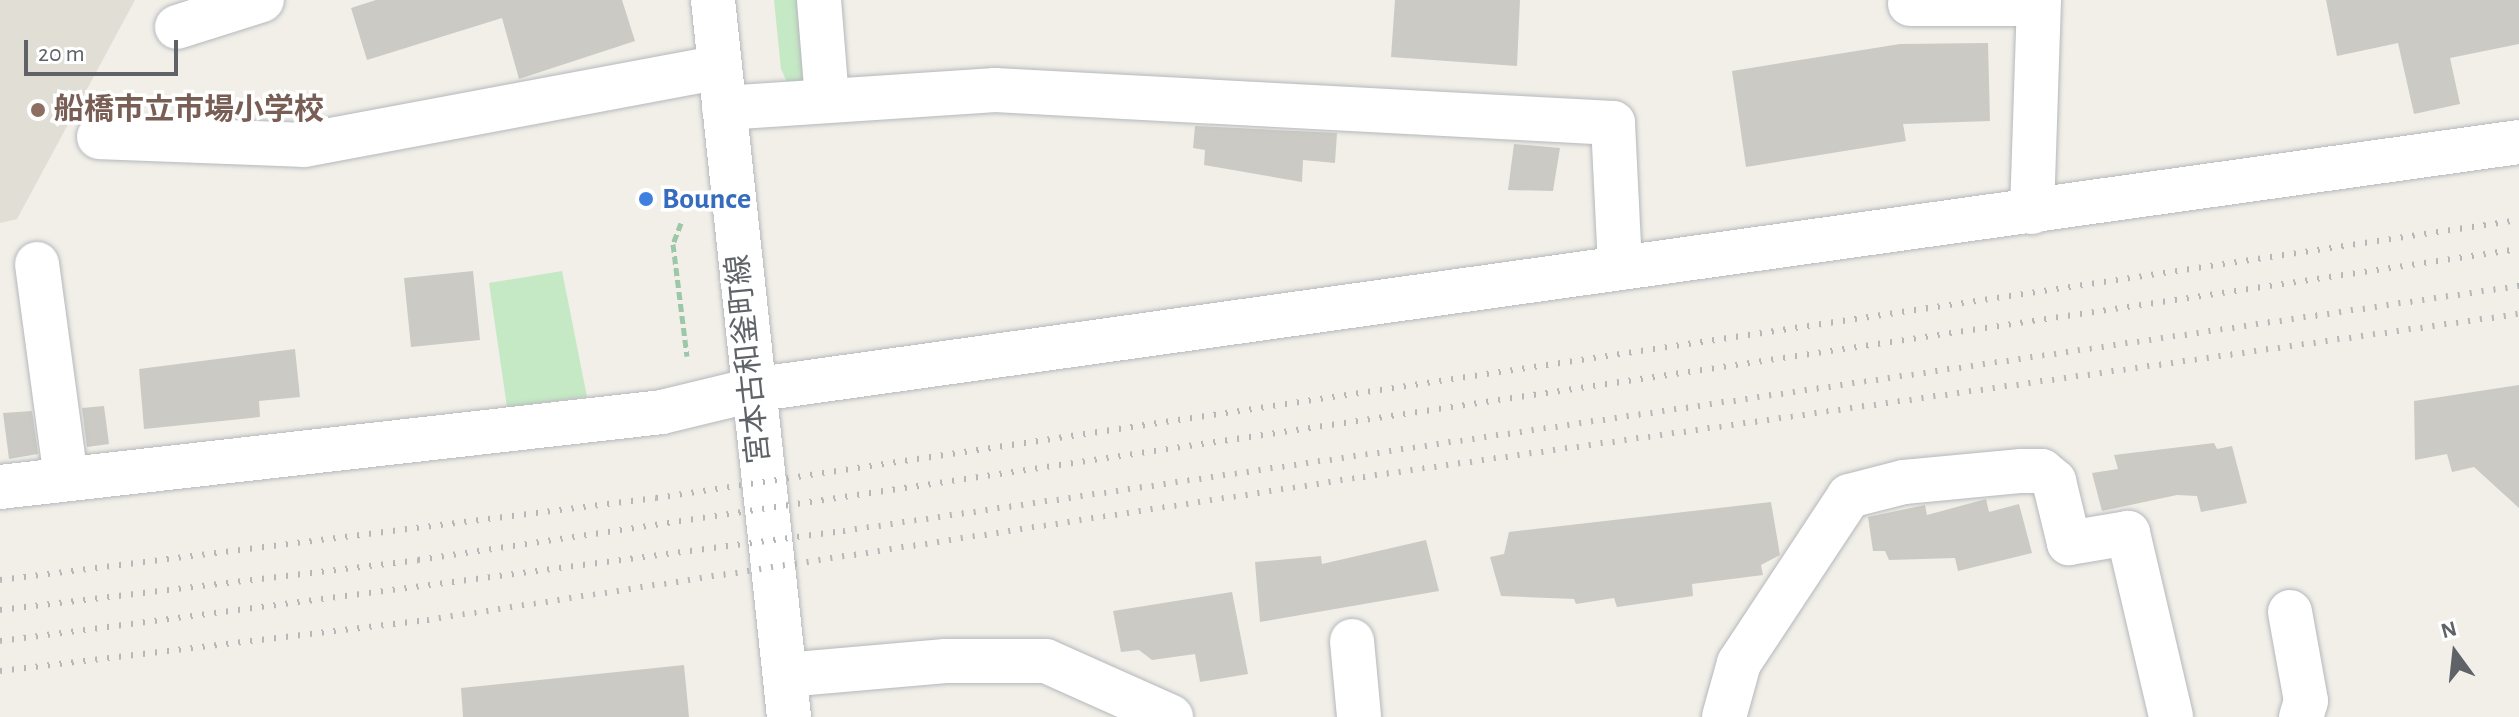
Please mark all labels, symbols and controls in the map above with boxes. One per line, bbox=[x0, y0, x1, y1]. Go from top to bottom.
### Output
scale bar bbox=[28, 24, 182, 74]
text: 20 m bbox=[38, 42, 85, 66]
place label: 船橋市立市場小学校 bbox=[54, 92, 324, 128]
marker: 船橋市立市場小学校 bbox=[29, 101, 47, 119]
place label: Bounce bbox=[662, 181, 751, 217]
marker: Bounce bbox=[637, 190, 655, 208]
street label: 宮本古和釜町線 bbox=[720, 253, 778, 465]
north arrow bbox=[2415, 613, 2495, 693]
text: N bbox=[2439, 617, 2459, 642]

